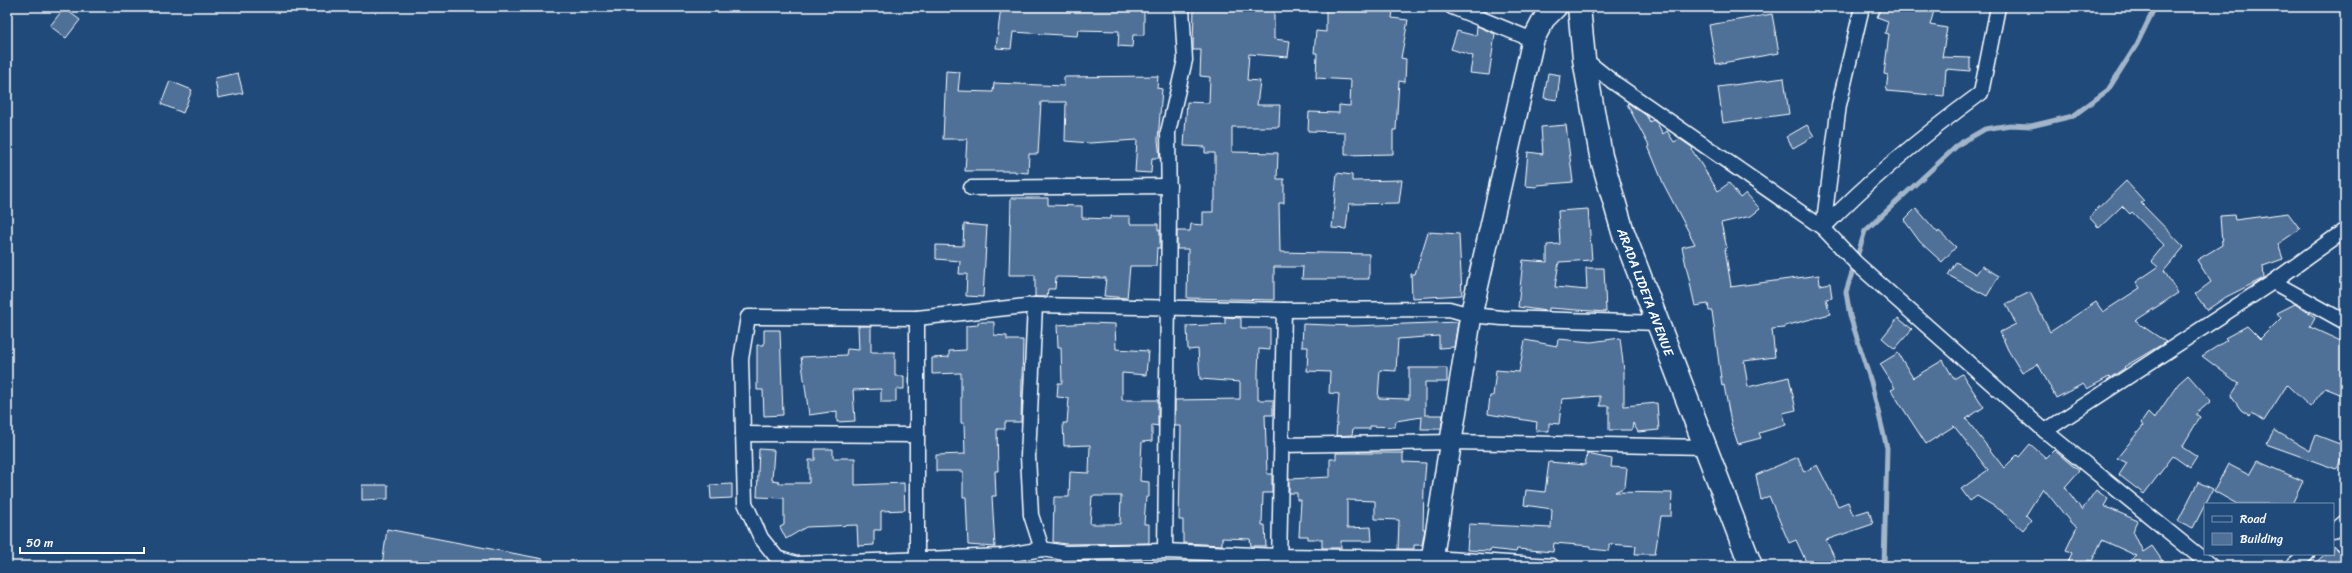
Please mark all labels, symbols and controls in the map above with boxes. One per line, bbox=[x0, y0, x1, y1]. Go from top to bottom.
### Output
street label: ARADA LIDETA AVENUE bbox=[1610, 224, 1681, 360]
legend bbox=[2204, 503, 2334, 555]
text: Road bbox=[2240, 508, 2267, 530]
text: Building bbox=[2240, 528, 2283, 550]
scale bar bbox=[20, 529, 144, 555]
text: 50 m bbox=[26, 532, 53, 554]

